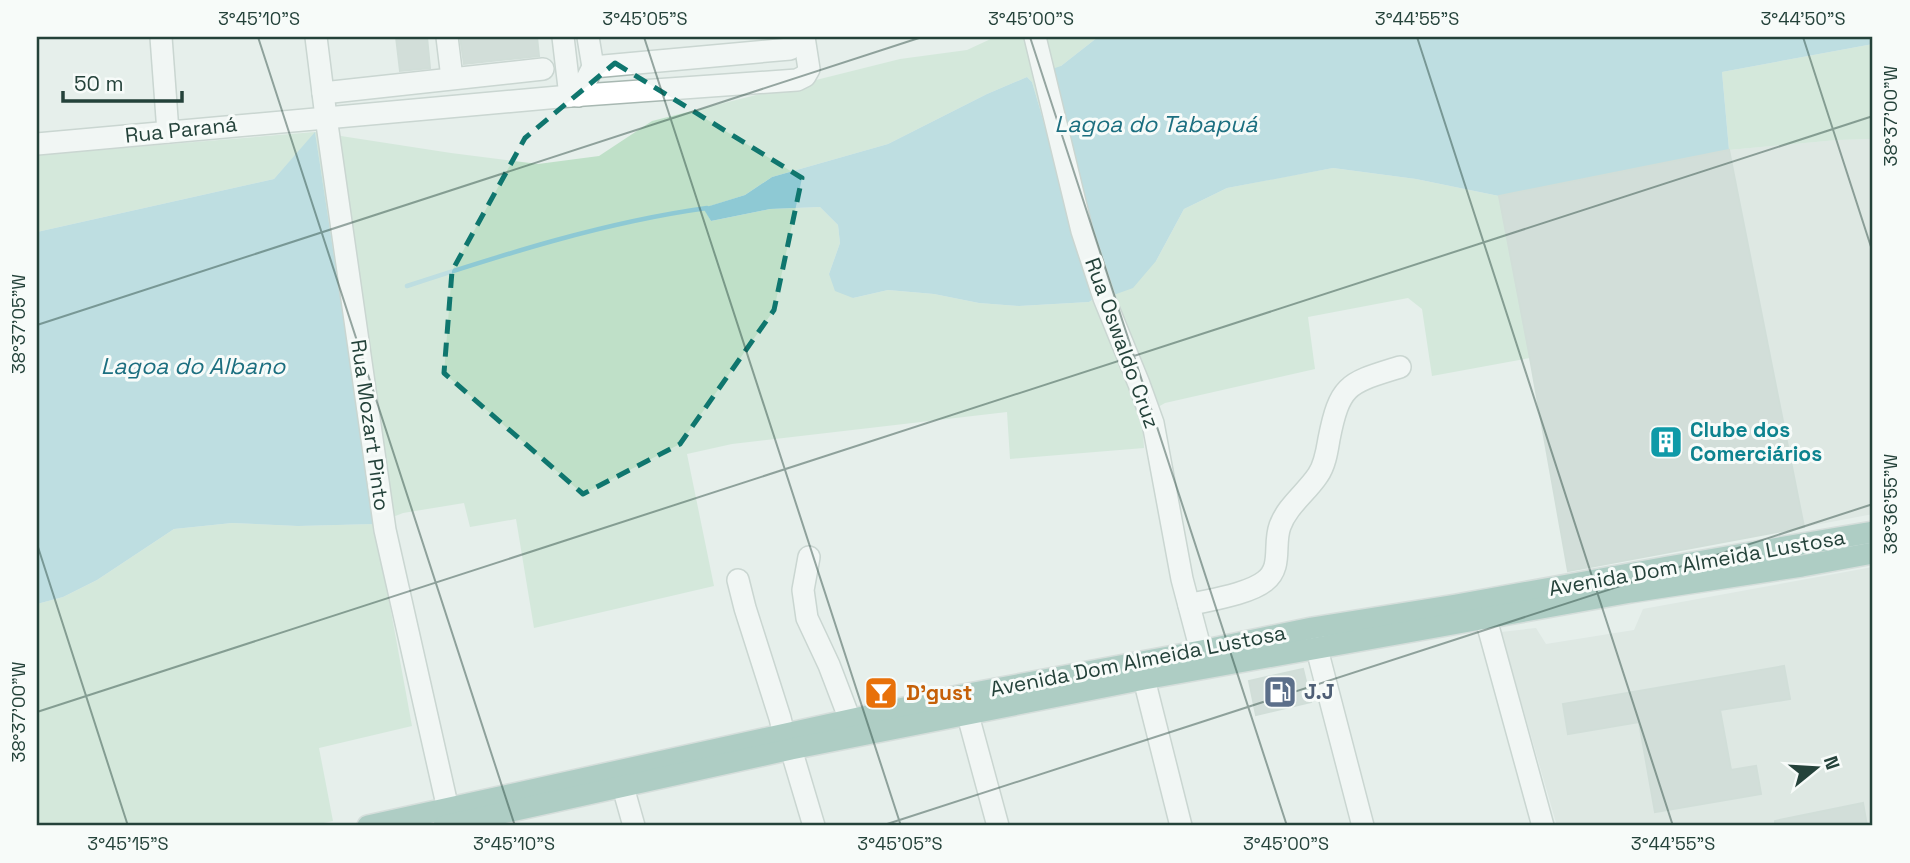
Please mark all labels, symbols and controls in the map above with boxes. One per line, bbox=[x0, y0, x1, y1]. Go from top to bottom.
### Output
text: 3°45'10"S bbox=[218, 7, 300, 30]
text: 3°45'05"S bbox=[602, 7, 688, 30]
text: 3°45'00"S bbox=[988, 7, 1074, 30]
text: 3°44'55"S bbox=[1375, 7, 1459, 30]
text: 3°44'50"S bbox=[1760, 7, 1846, 30]
scale bar bbox=[63, 60, 182, 104]
text: 38°37'00"W bbox=[1879, 65, 1902, 166]
text: 50 m bbox=[74, 70, 124, 97]
water label: Lagoa do Tabapuá bbox=[1055, 109, 1258, 139]
street label: Rua Paraná bbox=[124, 110, 238, 149]
street label: Rua Oswaldo Cruz bbox=[1079, 254, 1166, 432]
text: 38°37'05"W bbox=[7, 274, 30, 374]
street label: Rua Mozart Pinto bbox=[345, 337, 396, 512]
water label: Lagoa do Albano bbox=[101, 351, 286, 381]
place label: Clube dos Comerciários bbox=[1690, 416, 1822, 467]
building icon: Clube dos Comerciários bbox=[1647, 423, 1685, 461]
text: 38°36'55"W bbox=[1879, 454, 1902, 554]
street label: Avenida Dom Almeida Lustosa bbox=[1547, 523, 1847, 602]
street label: Avenida Dom Almeida Lustosa bbox=[988, 619, 1288, 702]
text: 38°37'00"W bbox=[7, 661, 30, 762]
fuel station icon: J.J bbox=[1261, 673, 1299, 711]
bar icon: D'gust bbox=[862, 674, 900, 712]
place label: J.J bbox=[1304, 678, 1335, 705]
place label: D'gust bbox=[906, 679, 972, 706]
north arrow bbox=[1780, 734, 1850, 804]
text: N bbox=[1818, 753, 1846, 773]
text: 3°45'15"S bbox=[87, 832, 169, 855]
text: 3°45'10"S bbox=[473, 832, 555, 855]
text: 3°45'05"S bbox=[857, 832, 943, 855]
text: 3°45'00"S bbox=[1243, 832, 1329, 855]
text: 3°44'55"S bbox=[1631, 832, 1715, 855]

